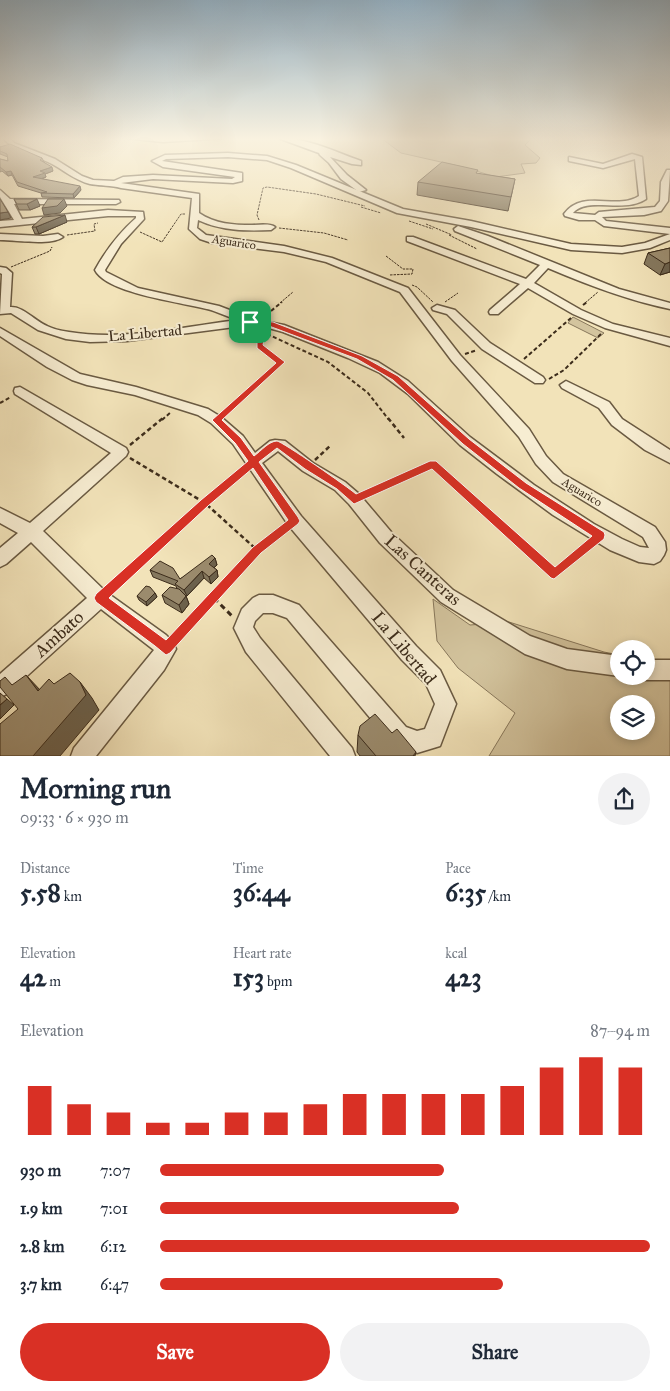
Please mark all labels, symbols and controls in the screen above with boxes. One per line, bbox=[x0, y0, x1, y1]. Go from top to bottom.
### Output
street label: Aguarico bbox=[210, 231, 257, 253]
pin bbox=[229, 301, 271, 343]
icon: arrive bbox=[236, 308, 264, 336]
street label: La Libertad bbox=[107, 321, 183, 345]
street label: Aguarico bbox=[558, 474, 605, 510]
street label: Las Canteras bbox=[380, 530, 466, 610]
street label: Ambato bbox=[29, 606, 88, 663]
street label: La Libertad bbox=[367, 607, 441, 689]
map controls bbox=[610, 640, 655, 740]
button: locate bbox=[610, 640, 655, 685]
button: layers bbox=[610, 695, 655, 740]
text: Morning run bbox=[20, 771, 171, 806]
button: share bbox=[598, 773, 650, 825]
text: 09:33 · 6 × 930 m bbox=[20, 808, 129, 827]
text: Distance bbox=[20, 860, 70, 877]
text: Time bbox=[233, 860, 264, 877]
text: Pace bbox=[445, 860, 471, 877]
text: 5.58 bbox=[20, 877, 61, 908]
text: 36:44 bbox=[233, 877, 290, 908]
text: 6:35 bbox=[445, 877, 486, 908]
text: km bbox=[61, 888, 82, 905]
text: /km bbox=[486, 888, 511, 905]
text: Elevation bbox=[20, 945, 76, 962]
text: Heart rate bbox=[233, 945, 292, 962]
text: kcal bbox=[445, 945, 467, 962]
text: 42 bbox=[20, 962, 46, 993]
text: 153 bbox=[233, 962, 264, 993]
text: 423 bbox=[445, 962, 482, 993]
text: m bbox=[46, 973, 61, 990]
text: bpm bbox=[264, 973, 293, 990]
text: Elevation bbox=[20, 1021, 84, 1040]
text: 87–94 m bbox=[590, 1021, 650, 1040]
text: 930 m bbox=[20, 1161, 61, 1180]
text: 7:07 bbox=[100, 1161, 130, 1180]
text: 1.9 km bbox=[20, 1199, 63, 1218]
text: 7:01 bbox=[100, 1199, 128, 1218]
text: 2.8 km bbox=[20, 1237, 64, 1256]
text: 6:12 bbox=[100, 1237, 126, 1256]
text: 3.7 km bbox=[20, 1275, 62, 1294]
text: 6:47 bbox=[100, 1275, 129, 1294]
button: Save bbox=[20, 1323, 330, 1381]
button: Share bbox=[340, 1323, 650, 1381]

